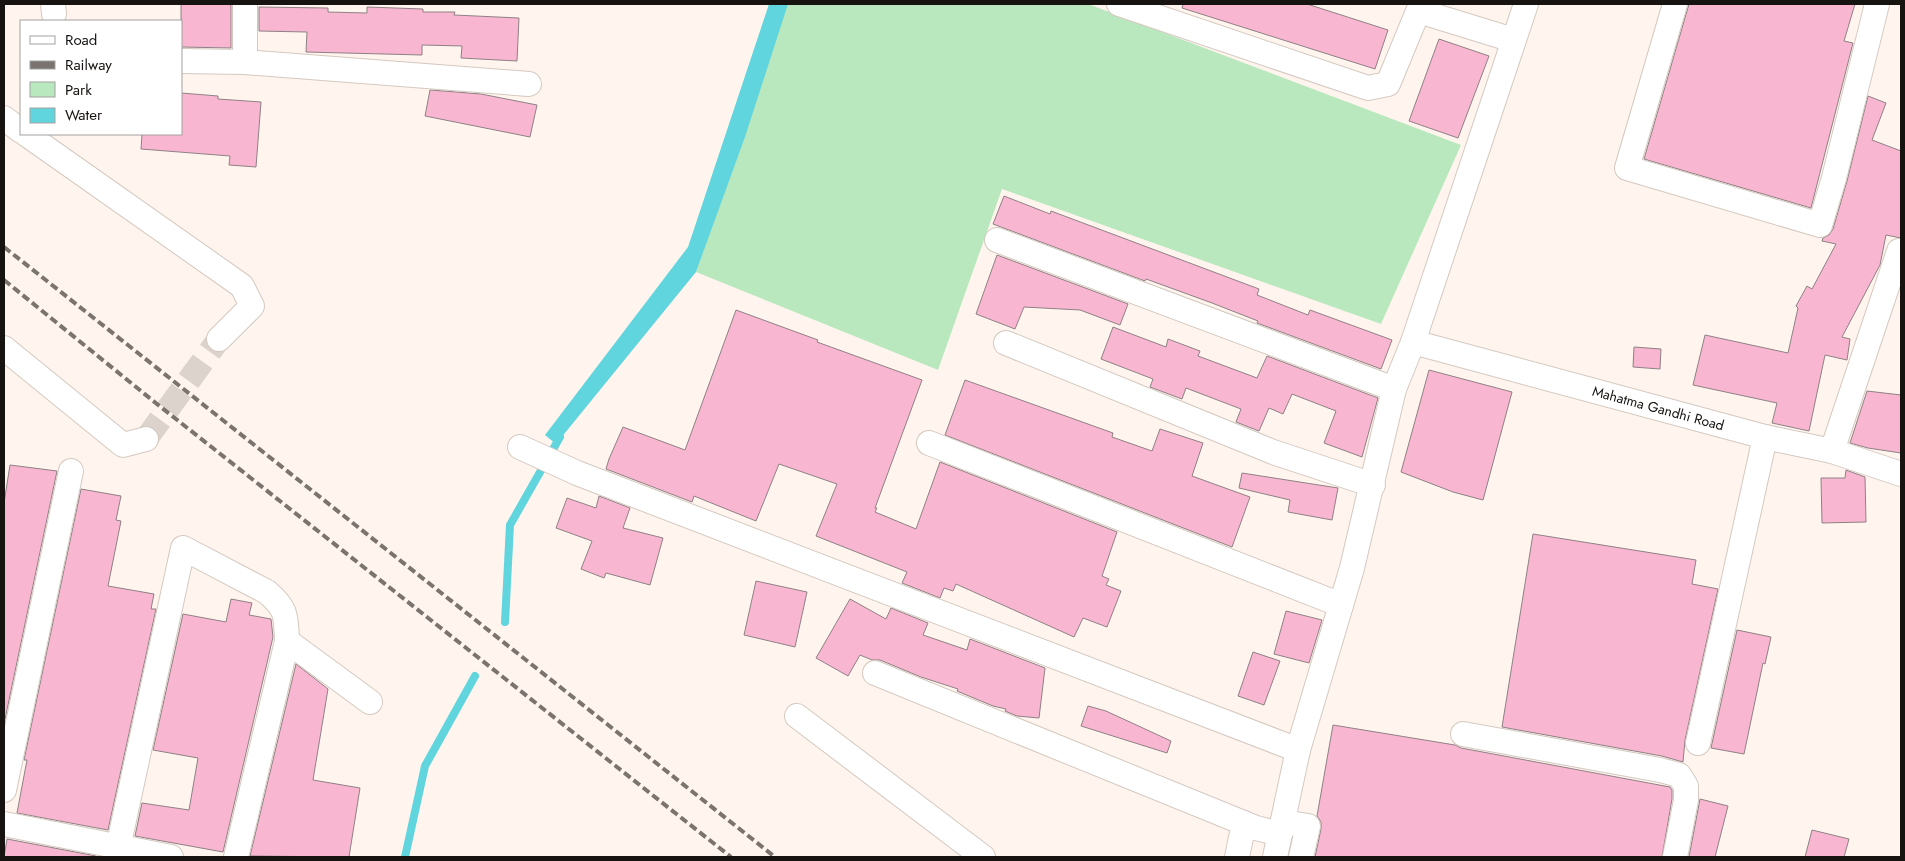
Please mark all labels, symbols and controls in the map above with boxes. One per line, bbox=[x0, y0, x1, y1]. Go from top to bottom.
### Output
legend bbox=[20, 20, 182, 135]
text: Road bbox=[65, 29, 97, 51]
text: Railway bbox=[65, 54, 112, 76]
text: Park bbox=[65, 79, 92, 101]
text: Water bbox=[65, 104, 103, 126]
street label: Mahatma Gandhi Road bbox=[1590, 381, 1726, 436]

